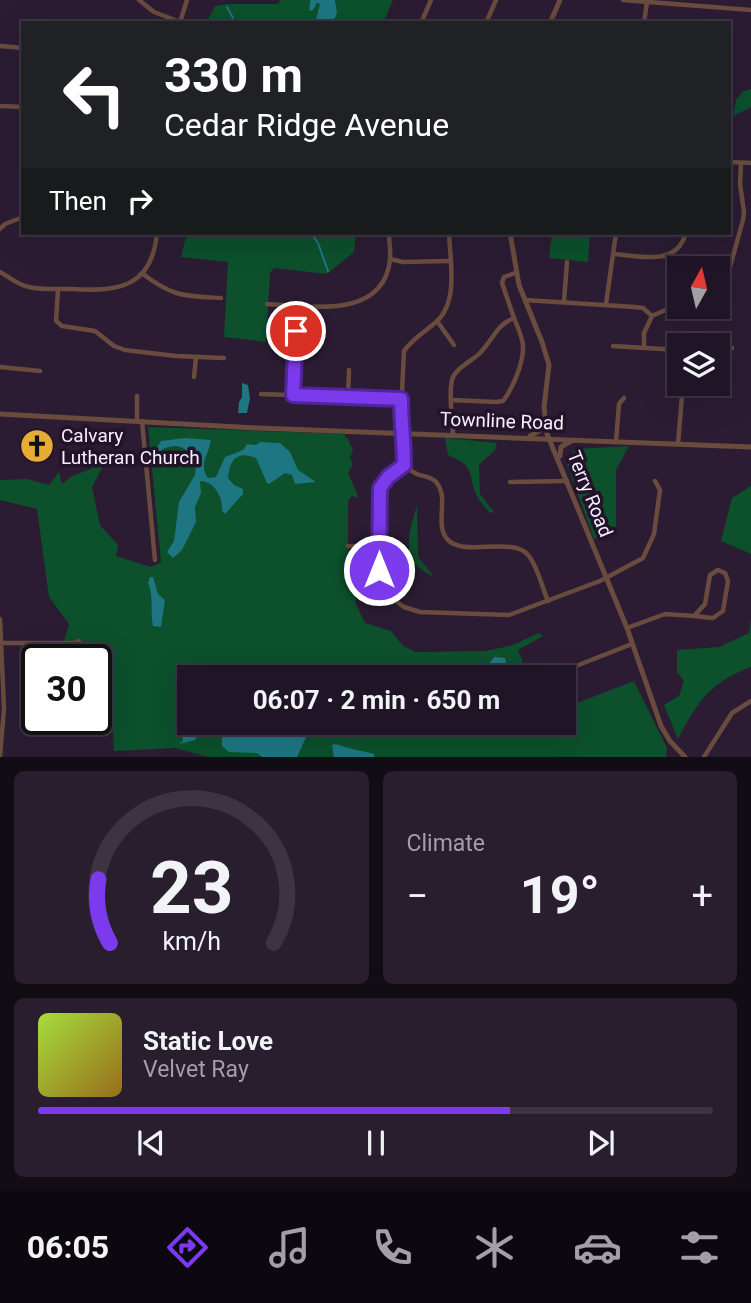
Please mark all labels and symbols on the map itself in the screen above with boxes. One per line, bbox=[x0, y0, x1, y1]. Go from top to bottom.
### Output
north arrow bbox=[667, 256, 730, 318]
pin bbox=[266, 301, 326, 361]
street label: Townline Road bbox=[440, 407, 564, 435]
place label: Calvary Lutheran Church bbox=[61, 424, 200, 469]
church icon: Calvary Lutheran Church bbox=[18, 427, 56, 465]
street label: Terry Road bbox=[562, 448, 618, 540]
position arrow bbox=[342, 533, 416, 607]
speed limit sign: 30 bbox=[21, 644, 112, 735]

